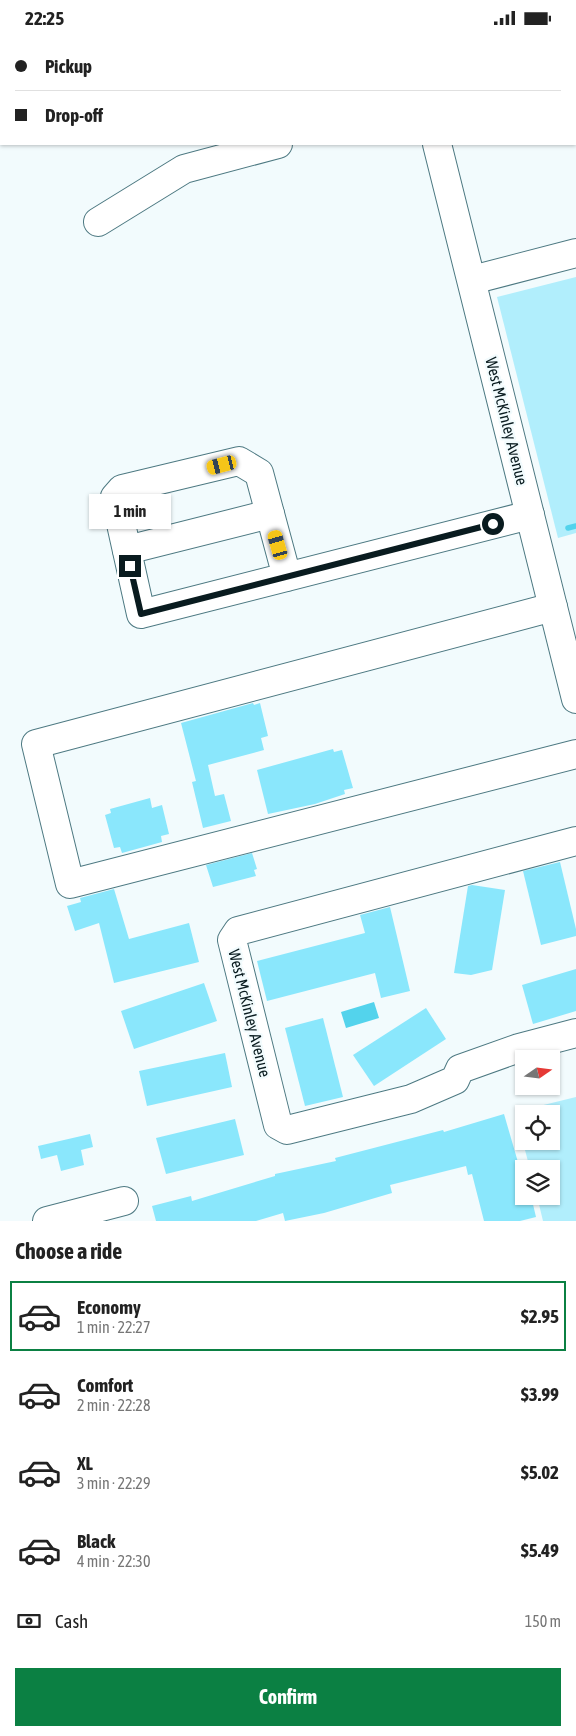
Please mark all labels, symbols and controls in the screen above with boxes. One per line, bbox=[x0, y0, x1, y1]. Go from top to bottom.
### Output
text: 22:25 bbox=[25, 7, 64, 29]
text: Pickup bbox=[45, 55, 92, 77]
text: Drop-off bbox=[45, 104, 103, 126]
street label: West McKinley Avenue bbox=[481, 355, 532, 487]
car bbox=[205, 454, 238, 476]
callout: 1 min bbox=[89, 493, 171, 529]
text: 1 min bbox=[114, 502, 146, 520]
route start bbox=[482, 513, 504, 535]
car bbox=[266, 529, 289, 561]
route end bbox=[119, 555, 141, 577]
street label: West McKinley Avenue bbox=[224, 947, 275, 1079]
north arrow bbox=[515, 1050, 560, 1095]
map controls bbox=[515, 1050, 560, 1205]
button: locate bbox=[515, 1105, 560, 1150]
button: layers bbox=[515, 1160, 560, 1205]
text: Choose a ride bbox=[15, 1238, 122, 1264]
icon: car bbox=[17, 1294, 62, 1339]
text: Economy bbox=[77, 1296, 141, 1318]
text: $2.95 bbox=[521, 1305, 559, 1327]
text: 1 min · 22:27 bbox=[77, 1318, 150, 1336]
icon: car bbox=[17, 1372, 62, 1417]
text: Comfort bbox=[77, 1374, 133, 1396]
text: $3.99 bbox=[521, 1383, 559, 1405]
text: 2 min · 22:28 bbox=[77, 1396, 150, 1414]
icon: car bbox=[17, 1450, 62, 1495]
text: XL bbox=[77, 1452, 93, 1474]
text: $5.02 bbox=[521, 1461, 559, 1483]
text: 3 min · 22:29 bbox=[77, 1474, 150, 1492]
icon: car bbox=[17, 1528, 62, 1573]
text: Black bbox=[77, 1530, 115, 1552]
text: $5.49 bbox=[521, 1539, 559, 1561]
text: 4 min · 22:30 bbox=[77, 1552, 150, 1570]
icon: cash bbox=[15, 1607, 43, 1635]
text: Cash bbox=[55, 1610, 88, 1632]
text: 150 m bbox=[525, 1612, 561, 1630]
button: Confirm bbox=[15, 1668, 561, 1726]

